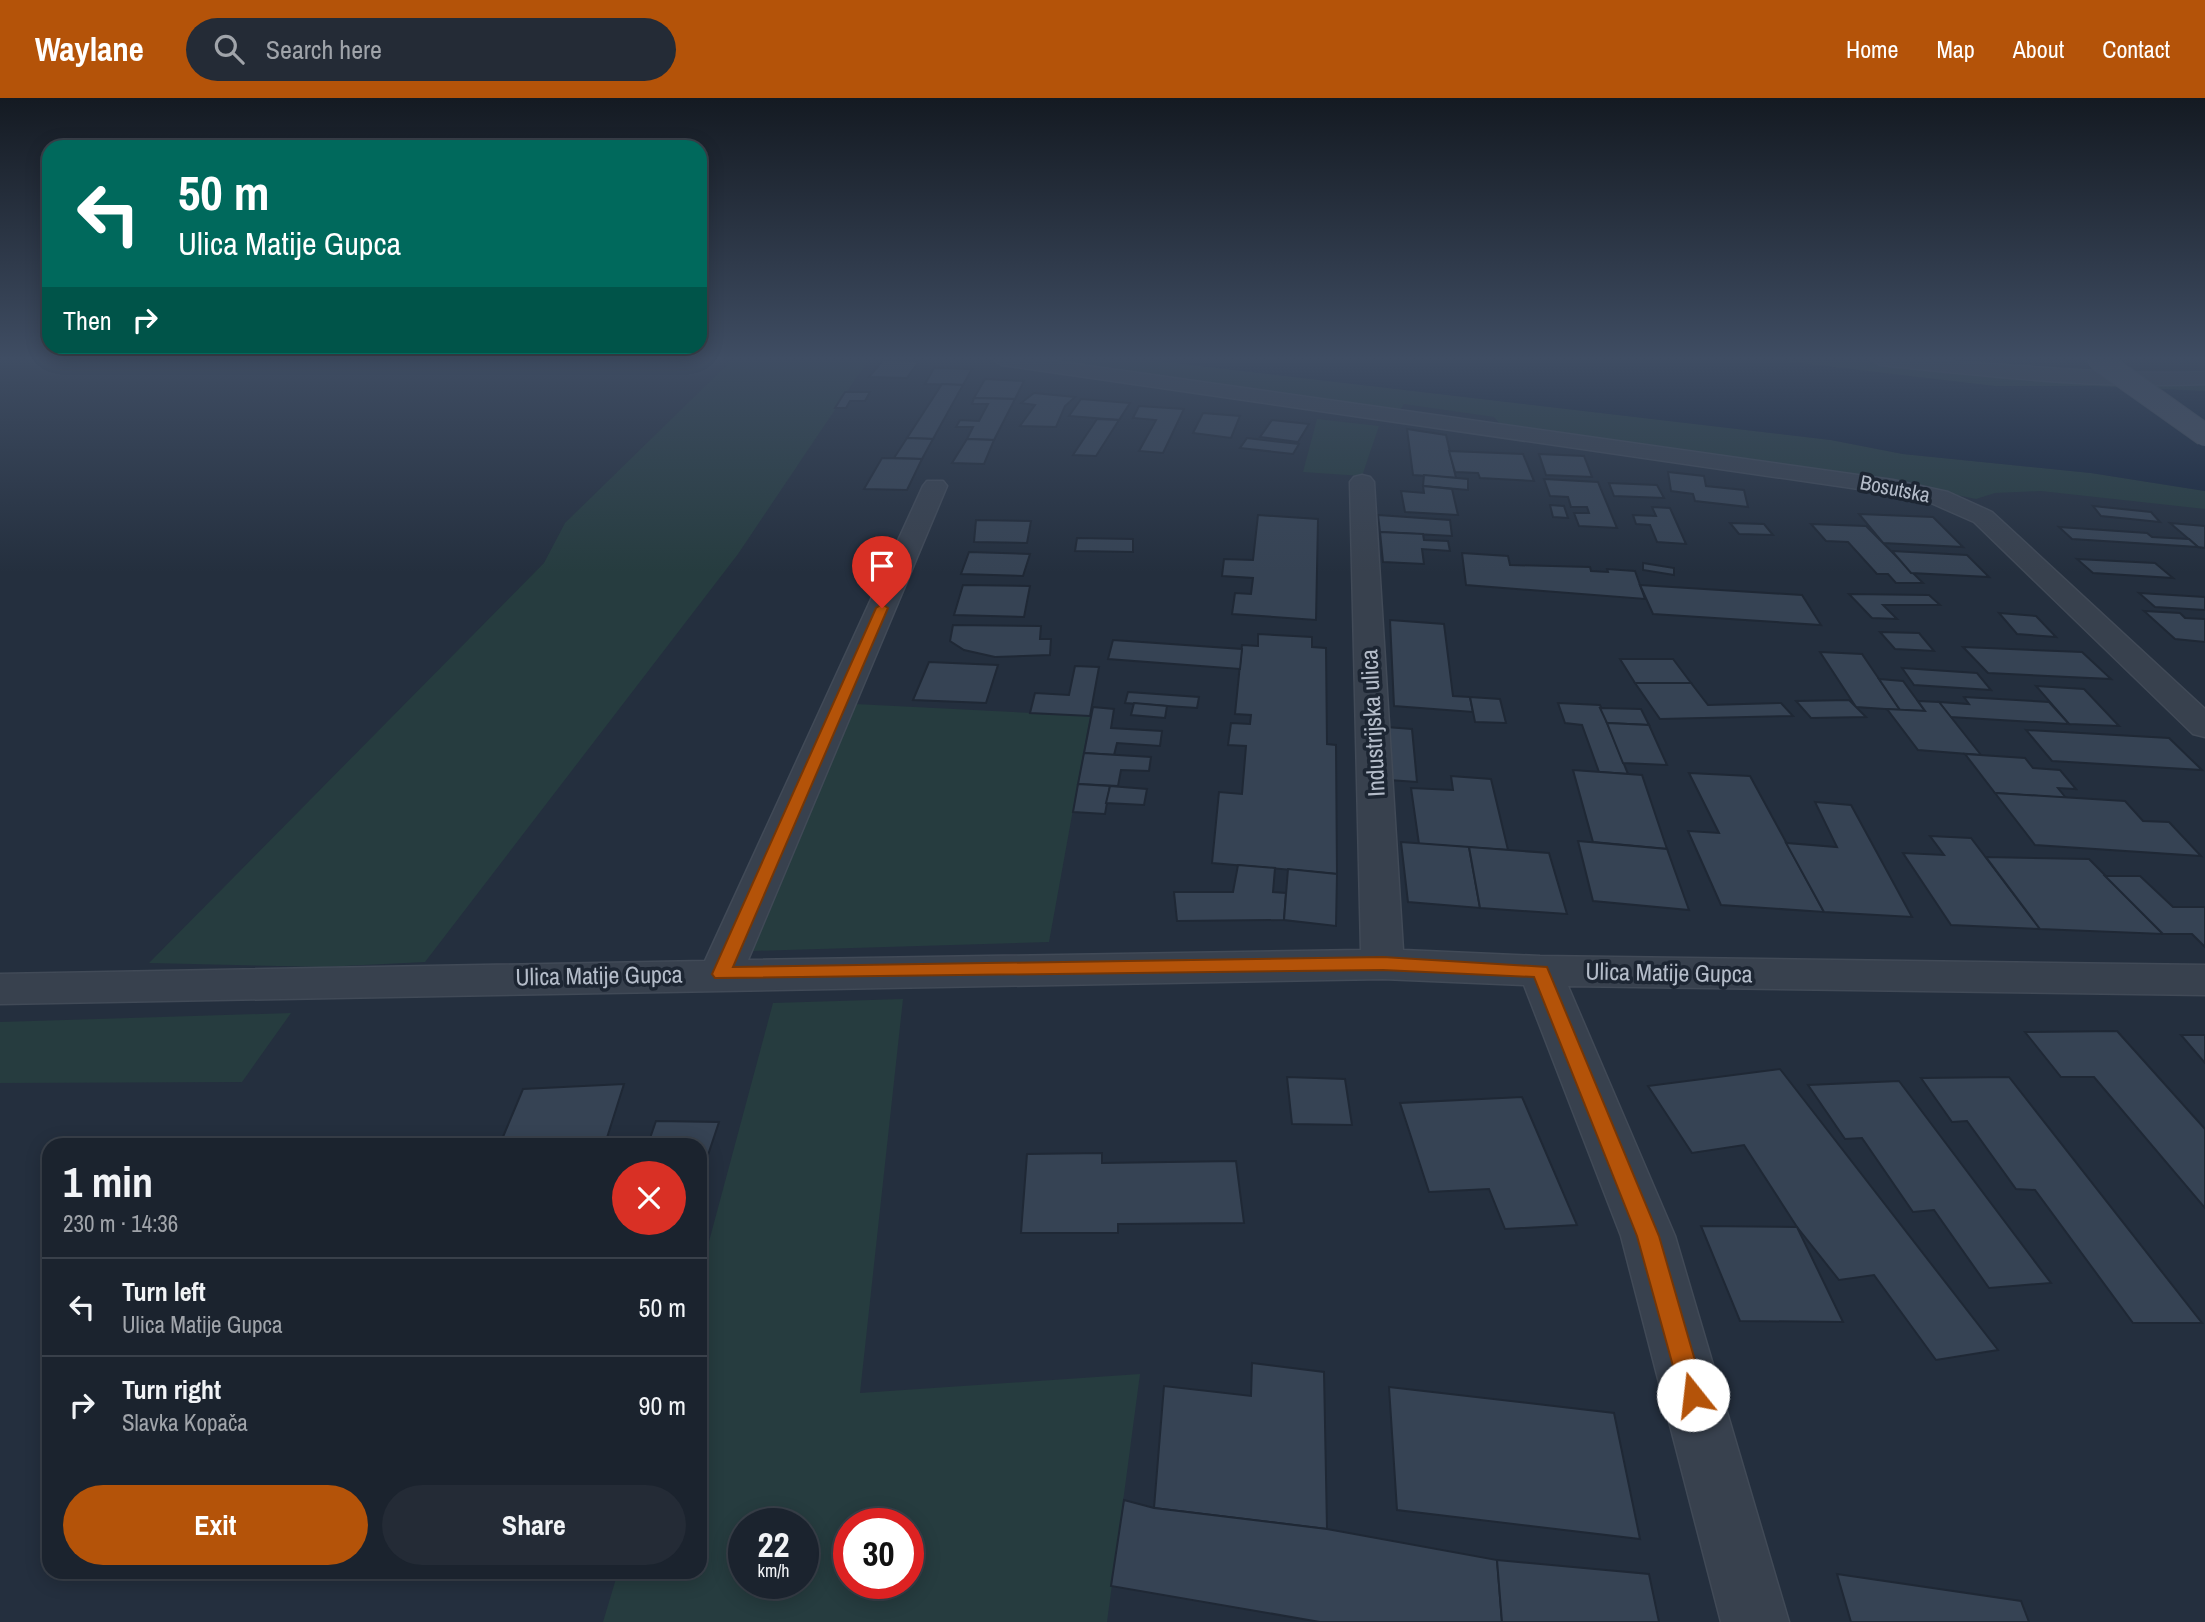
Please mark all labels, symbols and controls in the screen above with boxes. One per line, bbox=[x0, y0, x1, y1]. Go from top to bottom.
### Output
search box bbox=[186, 18, 676, 81]
text: Waylane bbox=[35, 27, 144, 71]
icon: search bbox=[210, 30, 248, 68]
text: Search here bbox=[266, 32, 382, 67]
text: Home bbox=[1846, 33, 1898, 65]
text: Map bbox=[1936, 33, 1975, 65]
text: About bbox=[2013, 33, 2064, 65]
text: Contact bbox=[2102, 33, 2170, 65]
text: 50 m bbox=[178, 159, 270, 225]
icon: left bbox=[63, 168, 154, 259]
text: Ulica Matije Gupca bbox=[178, 222, 401, 265]
icon: right bbox=[126, 301, 164, 339]
text: Then bbox=[63, 303, 112, 338]
street label: Bosutska bbox=[1858, 468, 1933, 510]
pin bbox=[852, 536, 912, 608]
icon: arrive bbox=[863, 547, 901, 585]
street label: Industrijska ulica bbox=[1352, 648, 1392, 798]
street label: Ulica Matije Gupca bbox=[1585, 955, 1753, 989]
street label: Ulica Matije Gupca bbox=[515, 958, 683, 992]
text: 1 min bbox=[63, 1154, 153, 1210]
button: close bbox=[612, 1161, 686, 1235]
text: 230 m · 14:36 bbox=[63, 1208, 178, 1239]
text: Turn left bbox=[122, 1274, 206, 1309]
icon: left bbox=[63, 1288, 101, 1326]
text: 50 m bbox=[639, 1290, 686, 1325]
text: Ulica Matije Gupca bbox=[122, 1309, 282, 1340]
position arrow bbox=[1656, 1358, 1730, 1432]
text: Turn right bbox=[122, 1372, 221, 1407]
icon: right bbox=[63, 1386, 101, 1424]
text: 90 m bbox=[639, 1388, 686, 1423]
text: Slavka Kopača bbox=[122, 1407, 248, 1438]
button: Exit bbox=[63, 1485, 368, 1565]
button: Share bbox=[382, 1485, 686, 1565]
speed limit sign: 30 bbox=[833, 1508, 924, 1599]
text: 22 bbox=[758, 1521, 789, 1568]
text: km/h bbox=[758, 1558, 790, 1583]

